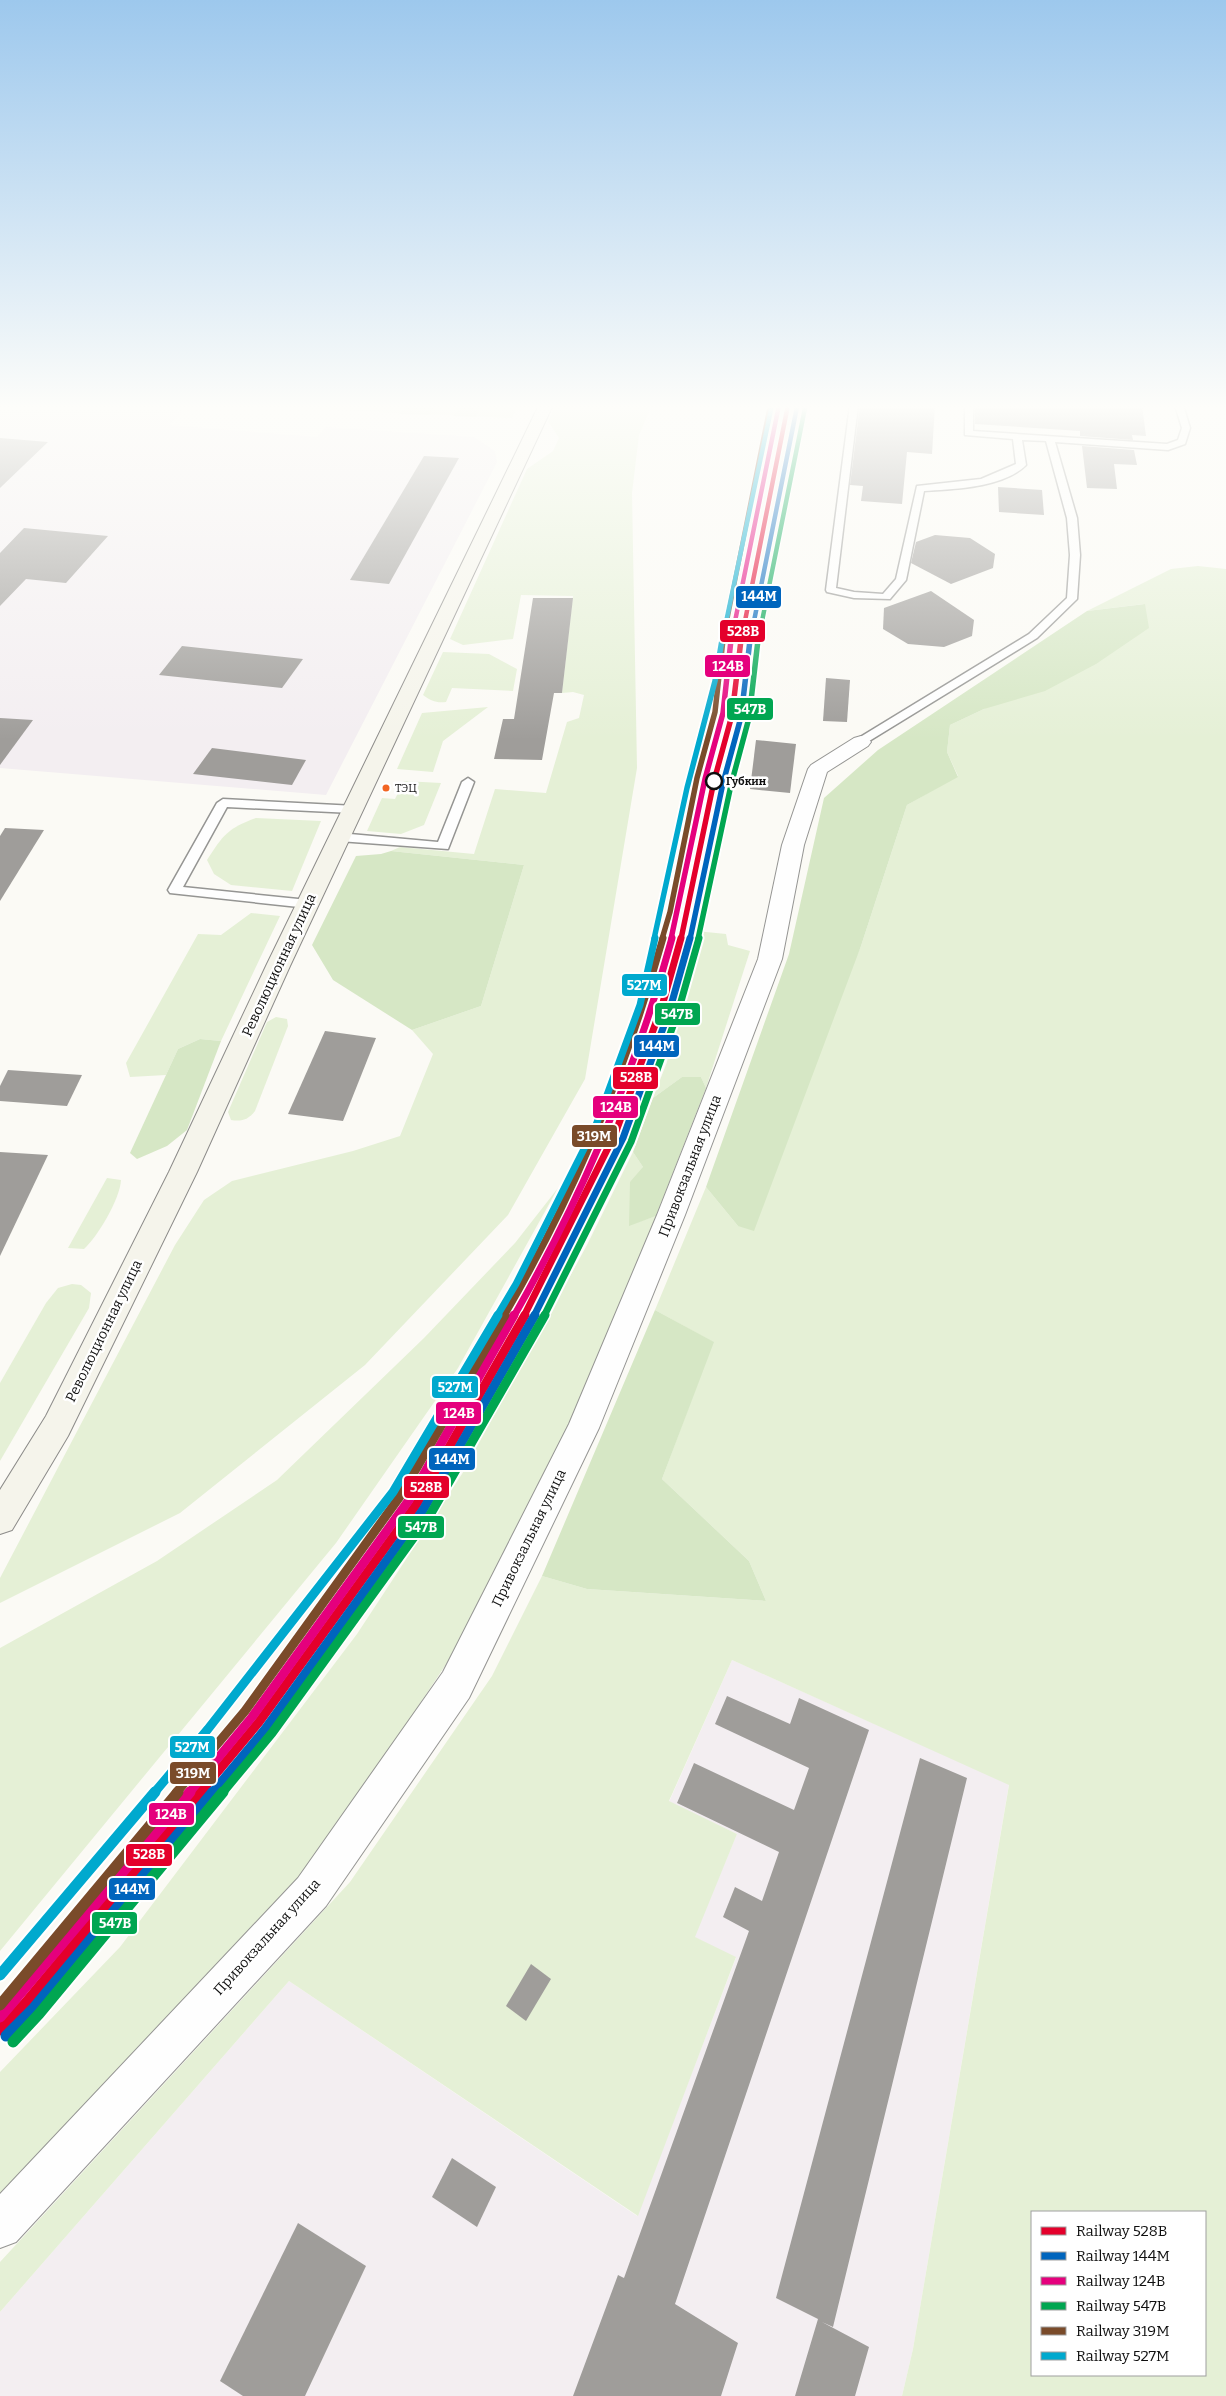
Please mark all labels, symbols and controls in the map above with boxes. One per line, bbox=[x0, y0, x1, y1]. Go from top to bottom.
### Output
line badge: 144М bbox=[735, 585, 782, 609]
text: 144М bbox=[741, 588, 777, 605]
line badge: 528В bbox=[719, 619, 766, 643]
text: 528В bbox=[727, 623, 759, 640]
line badge: 124В bbox=[704, 654, 751, 678]
text: 124В bbox=[712, 658, 744, 675]
line badge: 547В bbox=[726, 697, 774, 721]
text: 547В bbox=[734, 701, 766, 718]
marker: Губкин bbox=[705, 772, 723, 790]
place label: Губкин bbox=[726, 775, 767, 788]
place label: ТЭЦ bbox=[395, 782, 417, 795]
marker: ТЭЦ bbox=[381, 783, 391, 793]
street label: Революционная улица bbox=[238, 890, 320, 1039]
line badge: 527М bbox=[621, 973, 668, 997]
text: 527М bbox=[626, 977, 662, 994]
line badge: 547В bbox=[654, 1002, 701, 1026]
text: 547В bbox=[661, 1006, 693, 1023]
line badge: 144М bbox=[633, 1034, 680, 1058]
text: 144М bbox=[639, 1038, 675, 1055]
line badge: 528В bbox=[612, 1066, 659, 1090]
text: 528В bbox=[620, 1069, 652, 1086]
street label: Привокзальная улица bbox=[655, 1092, 725, 1239]
line badge: 124В bbox=[592, 1095, 639, 1119]
text: 124В bbox=[600, 1099, 632, 1116]
line badge: 319М bbox=[571, 1124, 618, 1148]
text: 319М bbox=[577, 1128, 611, 1145]
street label: Революционная улица bbox=[62, 1257, 146, 1405]
line badge: 527М bbox=[431, 1375, 479, 1399]
text: 527М bbox=[437, 1379, 473, 1396]
line badge: 124В bbox=[435, 1401, 482, 1425]
text: 124В bbox=[443, 1405, 475, 1422]
line badge: 144М bbox=[428, 1447, 476, 1471]
text: 144М bbox=[434, 1451, 470, 1468]
street label: Привокзальная улица bbox=[488, 1466, 570, 1610]
line badge: 528В bbox=[403, 1475, 450, 1499]
text: 528В bbox=[410, 1479, 442, 1496]
line badge: 547В bbox=[397, 1515, 445, 1539]
text: 547В bbox=[405, 1519, 437, 1536]
line badge: 527М bbox=[169, 1735, 216, 1759]
text: 527М bbox=[174, 1739, 210, 1756]
line badge: 319М bbox=[169, 1761, 217, 1785]
text: 319М bbox=[176, 1765, 210, 1782]
line badge: 124В bbox=[148, 1802, 195, 1826]
text: 124В bbox=[155, 1806, 187, 1823]
line badge: 528В bbox=[125, 1843, 173, 1867]
text: 528В bbox=[133, 1846, 165, 1863]
street label: Привокзальная улица bbox=[210, 1875, 324, 1999]
line badge: 144М bbox=[108, 1877, 156, 1901]
text: 144М bbox=[114, 1881, 150, 1898]
line badge: 547В bbox=[91, 1911, 138, 1935]
text: 547В bbox=[99, 1915, 131, 1932]
legend bbox=[1031, 2211, 1206, 2376]
text: Railway 528В bbox=[1076, 2222, 1167, 2240]
text: Railway 144М bbox=[1076, 2247, 1170, 2265]
text: Railway 124В bbox=[1076, 2272, 1165, 2290]
text: Railway 547В bbox=[1076, 2297, 1167, 2315]
text: Railway 319М bbox=[1076, 2322, 1170, 2340]
text: Railway 527М bbox=[1076, 2347, 1169, 2365]

